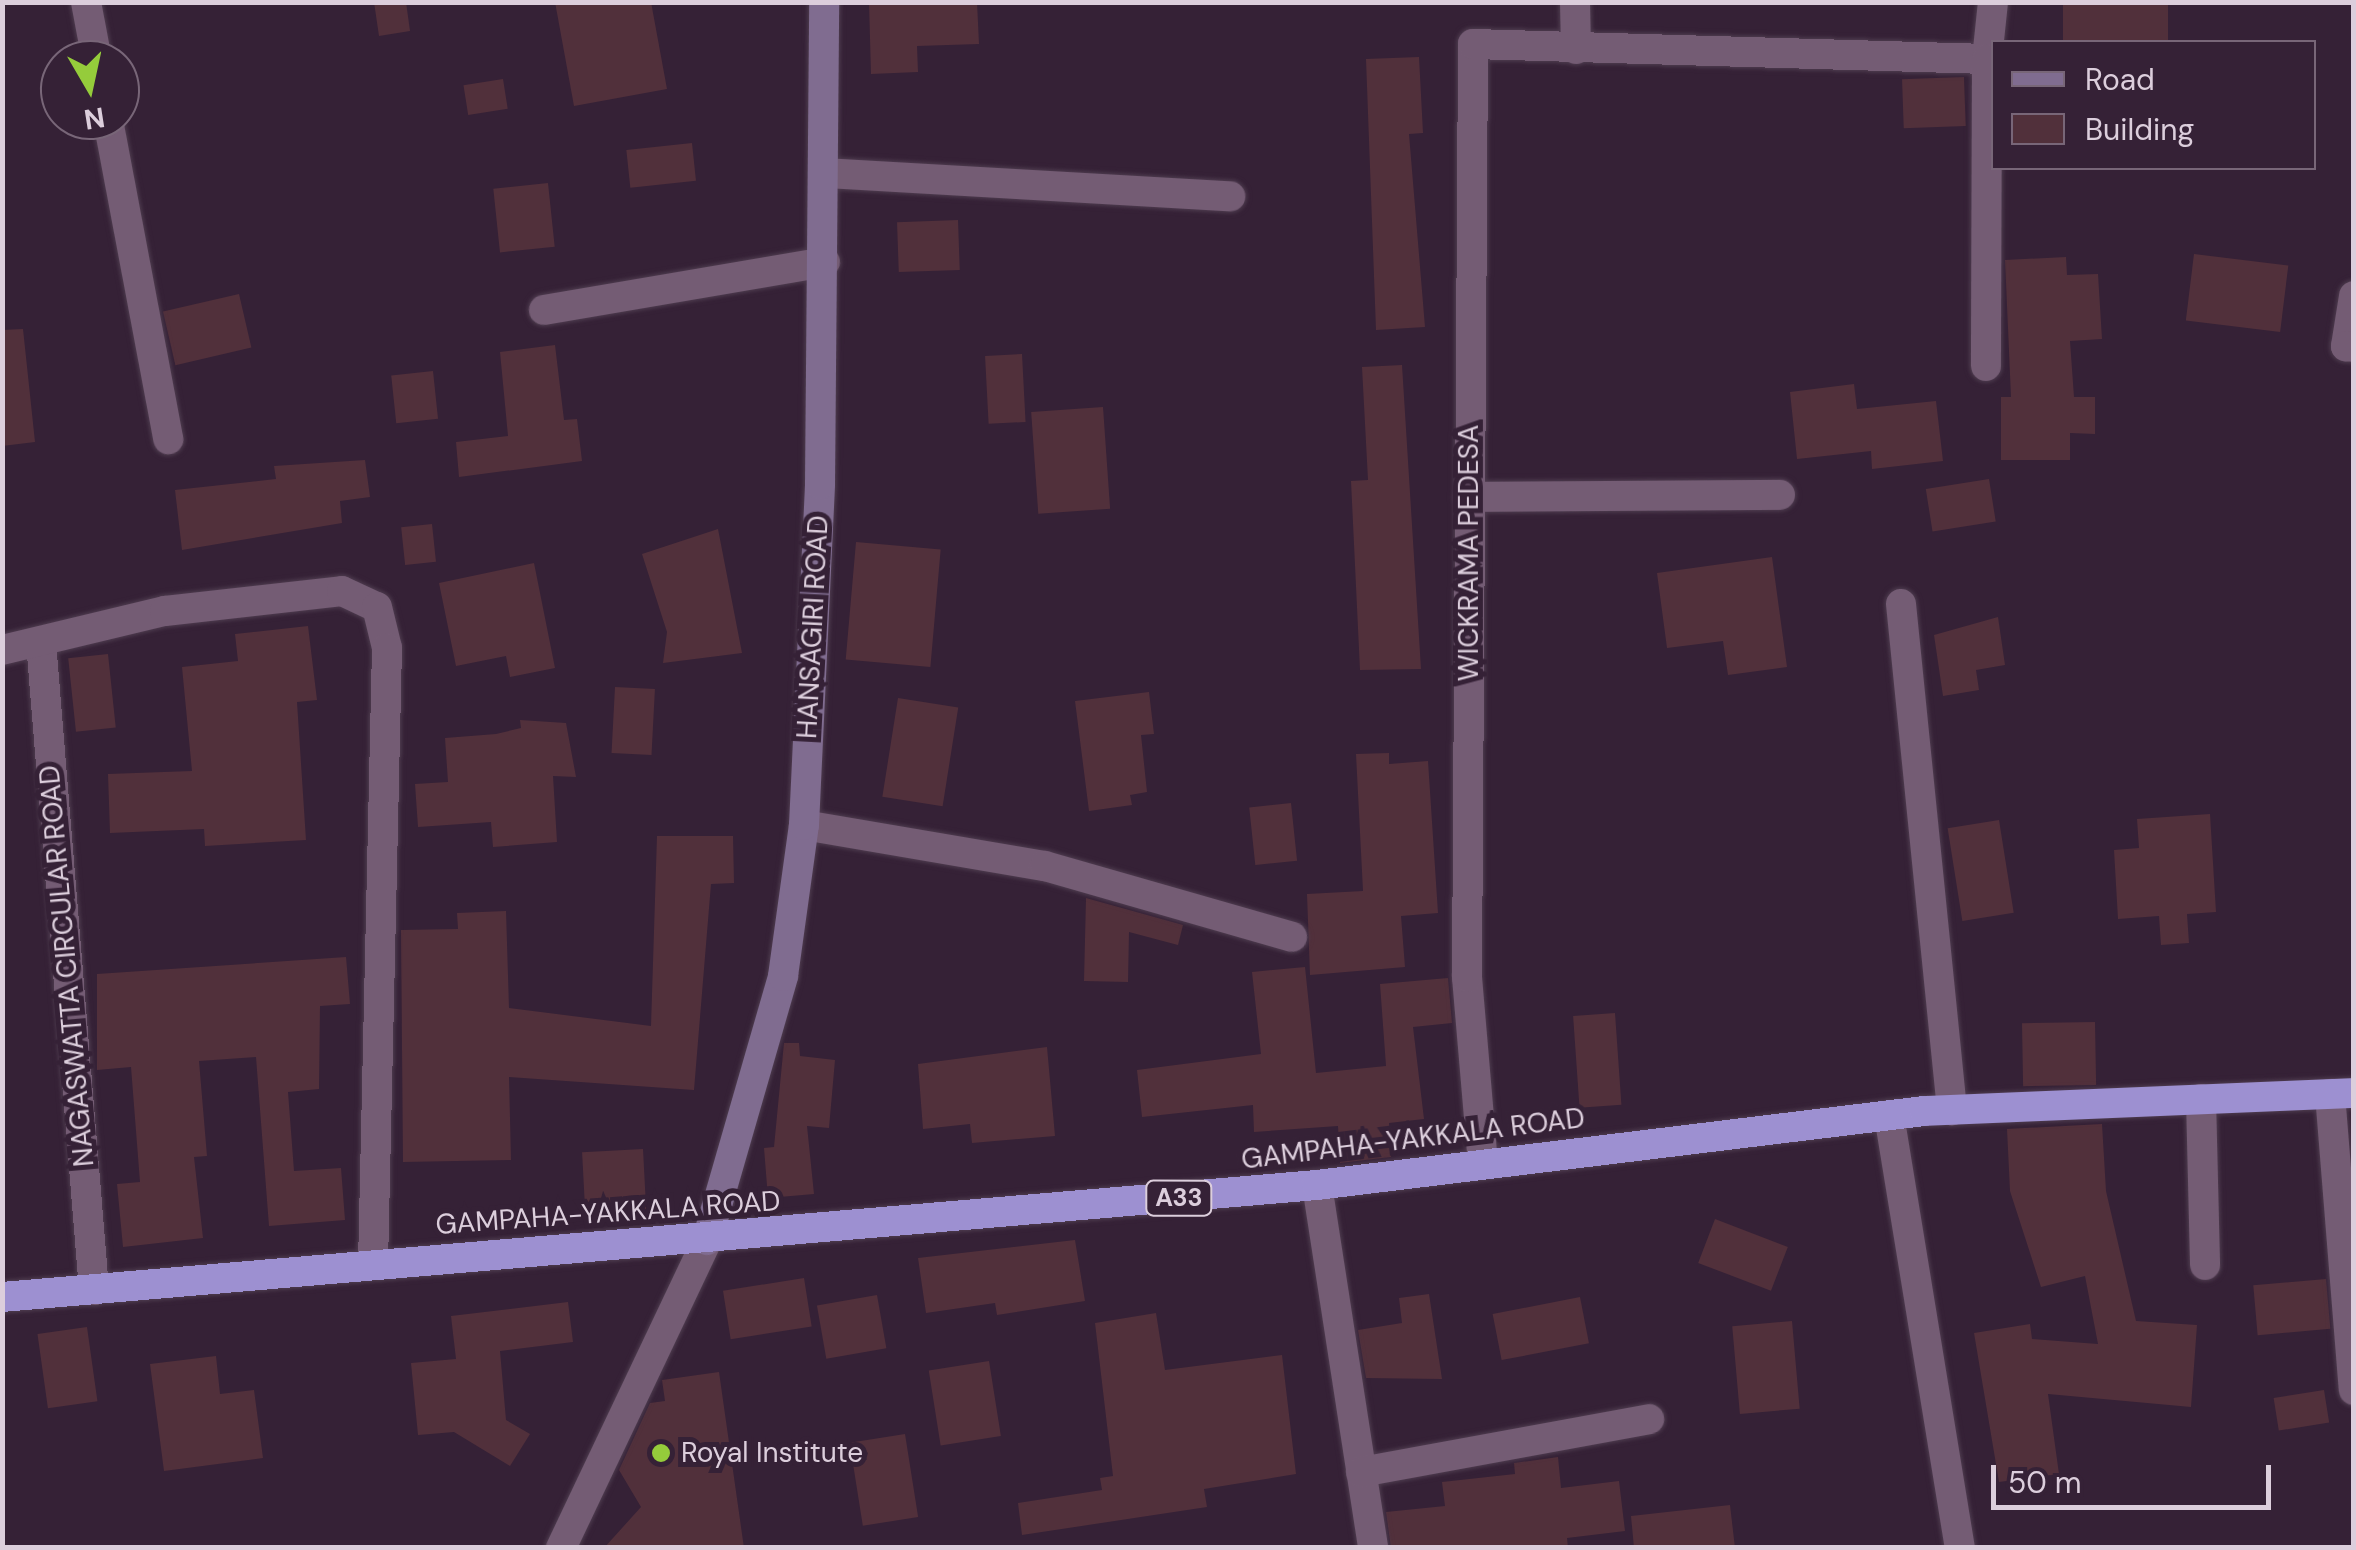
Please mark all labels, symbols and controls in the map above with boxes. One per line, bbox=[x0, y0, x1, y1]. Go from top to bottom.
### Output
north arrow bbox=[40, 40, 140, 140]
legend bbox=[1991, 40, 2316, 170]
text: Road bbox=[2085, 60, 2155, 99]
text: N bbox=[81, 98, 107, 138]
text: Building bbox=[2085, 110, 2194, 149]
street label: WICKRAMA PEDESA bbox=[1452, 425, 1486, 681]
street label: HANSAGIRI ROAD bbox=[790, 514, 836, 740]
street label: NAGASWATTA CIRCULAR ROAD bbox=[33, 764, 101, 1168]
street label: GAMPAHA-YAKKALA ROAD bbox=[1239, 1101, 1587, 1177]
road number: A33 bbox=[1144, 1178, 1214, 1218]
street label: GAMPAHA-YAKKALA ROAD bbox=[434, 1184, 782, 1242]
place label: Royal Institute bbox=[681, 1436, 863, 1470]
marker: Royal Institute bbox=[650, 1442, 672, 1464]
scale bar bbox=[1996, 1445, 2276, 1507]
text: 50 m bbox=[2008, 1463, 2082, 1502]

